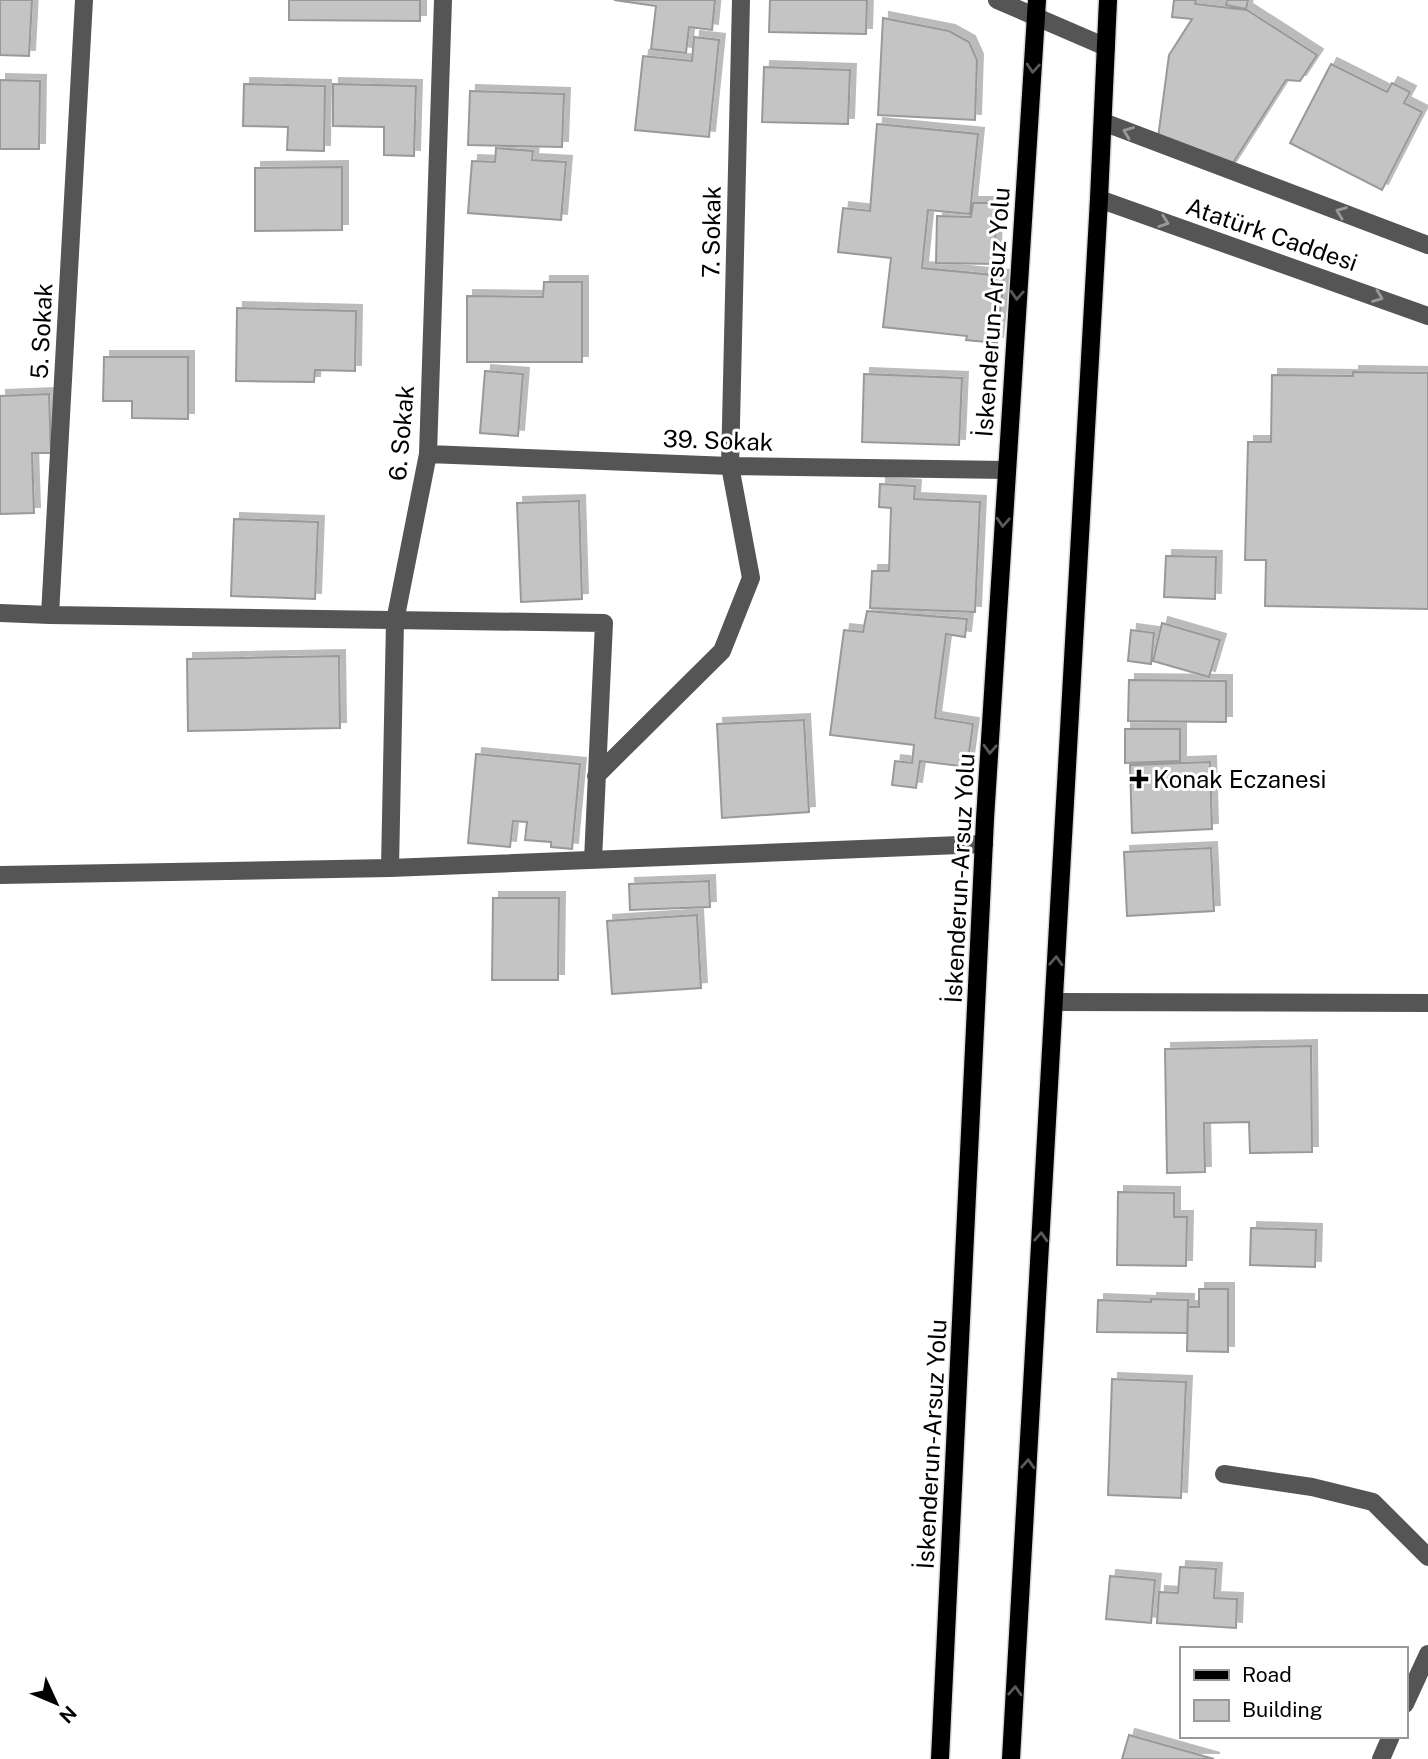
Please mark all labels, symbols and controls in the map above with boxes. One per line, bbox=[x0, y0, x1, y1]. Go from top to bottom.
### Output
one-way arrow bbox=[1026, 63, 1041, 74]
one-way arrow bbox=[1123, 126, 1135, 140]
street label: 7. Sokak bbox=[696, 186, 726, 278]
street label: İskenderun-Arsuz Yolu bbox=[969, 186, 1015, 438]
street label: Atatürk Caddesi bbox=[1183, 192, 1361, 276]
one-way arrow bbox=[1336, 207, 1348, 221]
one-way arrow bbox=[1157, 214, 1169, 228]
street label: 5. Sokak bbox=[25, 282, 57, 380]
one-way arrow bbox=[1372, 289, 1384, 303]
one-way arrow bbox=[1010, 290, 1025, 301]
street label: 6. Sokak bbox=[383, 384, 419, 482]
street label: 39. Sokak bbox=[662, 424, 774, 456]
one-way arrow bbox=[996, 517, 1011, 528]
one-way arrow bbox=[982, 744, 997, 755]
street label: İskenderun-Arsuz Yolu bbox=[938, 752, 980, 1004]
place label: Konak Eczanesi bbox=[1153, 765, 1327, 793]
marker: Konak Eczanesi bbox=[1131, 771, 1147, 787]
one-way arrow bbox=[1049, 955, 1064, 966]
one-way arrow bbox=[1033, 1231, 1048, 1242]
street label: İskenderun-Arsuz Yolu bbox=[910, 1318, 952, 1570]
one-way arrow bbox=[1020, 1458, 1035, 1469]
legend bbox=[1180, 1647, 1407, 1738]
text: Road bbox=[1242, 1662, 1292, 1687]
north arrow bbox=[21, 1668, 91, 1738]
one-way arrow bbox=[1007, 1685, 1022, 1696]
text: Building bbox=[1242, 1697, 1323, 1722]
text: N bbox=[55, 1702, 81, 1728]

